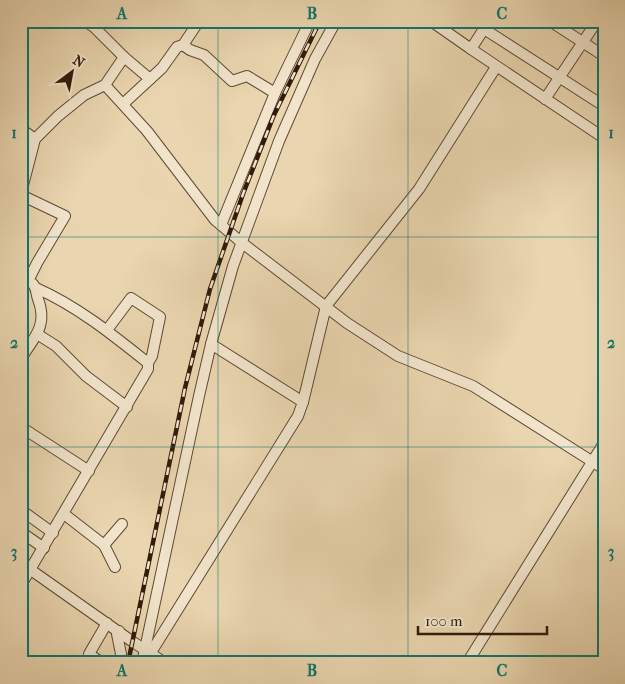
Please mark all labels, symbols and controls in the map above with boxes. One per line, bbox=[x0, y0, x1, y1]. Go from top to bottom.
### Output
text: A bbox=[116, 4, 128, 23]
text: B bbox=[307, 4, 317, 23]
text: C bbox=[497, 4, 508, 23]
north arrow bbox=[48, 48, 98, 98]
text: N bbox=[70, 51, 88, 72]
text: 1 bbox=[11, 123, 17, 142]
text: 1 bbox=[608, 123, 614, 142]
text: 2 bbox=[10, 333, 18, 352]
text: 2 bbox=[607, 333, 615, 352]
text: 3 bbox=[11, 542, 17, 562]
text: 3 bbox=[608, 542, 614, 562]
scale bar bbox=[418, 604, 546, 636]
text: 100 m bbox=[425, 612, 463, 630]
text: A bbox=[116, 661, 128, 680]
text: B bbox=[307, 661, 317, 680]
text: C bbox=[497, 661, 508, 680]

